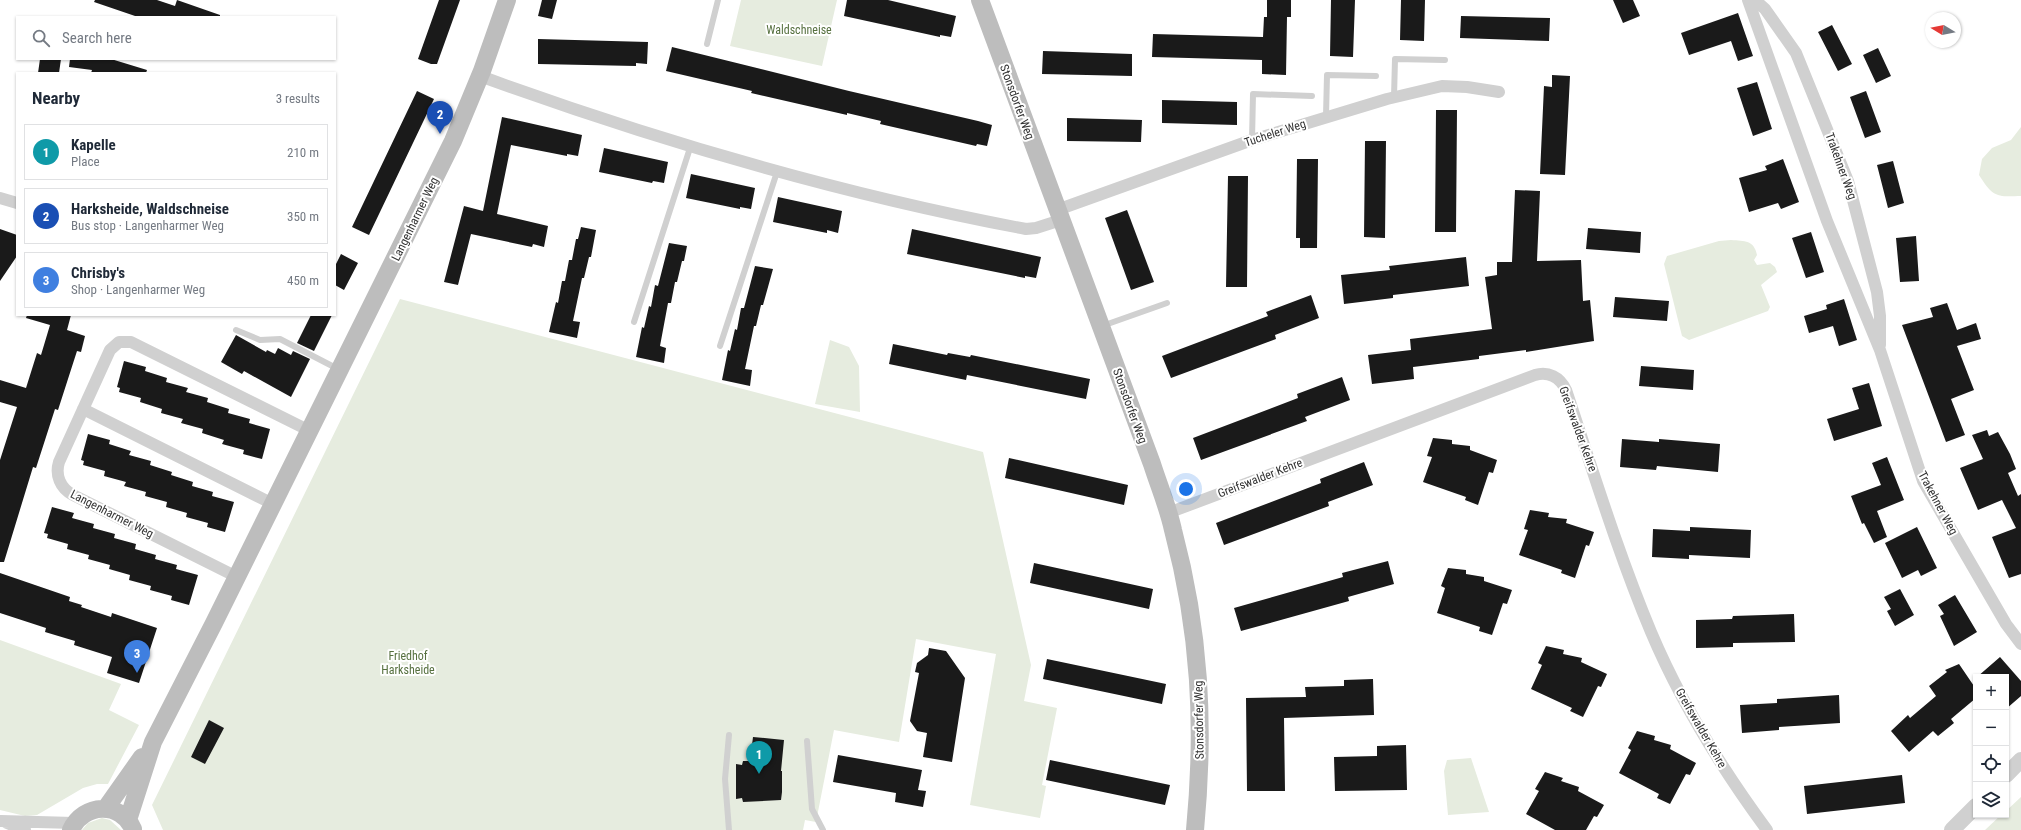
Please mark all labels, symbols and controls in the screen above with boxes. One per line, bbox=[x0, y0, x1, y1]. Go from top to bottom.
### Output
north arrow bbox=[1925, 12, 1961, 48]
search box bbox=[16, 16, 336, 60]
park label: Waldschneise bbox=[766, 23, 832, 37]
icon: search bbox=[30, 27, 52, 49]
text: Search here bbox=[62, 29, 132, 47]
street label: Stonsdorfer Weg bbox=[997, 63, 1037, 142]
text: Nearby bbox=[32, 88, 80, 108]
text: 3 results bbox=[276, 91, 320, 106]
pin: 2 bbox=[427, 101, 453, 134]
street label: Tucheler Weg bbox=[1243, 116, 1308, 150]
street label: Trakehner Weg bbox=[1822, 131, 1860, 201]
text: Kapelle bbox=[71, 136, 116, 154]
text: 1 bbox=[43, 145, 49, 160]
text: 210 m bbox=[287, 145, 319, 160]
text: Place bbox=[71, 154, 100, 169]
street label: Langenharmer Weg bbox=[389, 175, 441, 263]
text: Harksheide, Waldschneise bbox=[71, 200, 229, 218]
text: 2 bbox=[43, 209, 49, 224]
text: 350 m bbox=[287, 209, 319, 224]
text: Bus stop · Langenharmer Weg bbox=[71, 218, 224, 233]
text: Chrisby's bbox=[71, 264, 125, 282]
text: 3 bbox=[43, 273, 49, 288]
text: 450 m bbox=[287, 273, 319, 288]
text: Shop · Langenharmer Weg bbox=[71, 282, 205, 297]
street label: Stonsdorfer Weg bbox=[1110, 367, 1150, 446]
street label: Greifswalder Kehre bbox=[1556, 385, 1600, 474]
street label: Greifswalder Kehre bbox=[1216, 455, 1305, 501]
street label: Trakehner Weg bbox=[1915, 469, 1961, 537]
your location bbox=[1176, 479, 1196, 499]
street label: Langenharmer Weg bbox=[68, 487, 156, 541]
pin: 3 bbox=[124, 640, 150, 673]
park label: Friedhof Harksheide bbox=[381, 649, 435, 677]
map controls bbox=[1973, 674, 2009, 818]
button: + bbox=[1973, 674, 2009, 710]
street label: Stonsdorfer Weg bbox=[1191, 680, 1207, 760]
street label: Greifswalder Kehre bbox=[1673, 686, 1730, 771]
button: − bbox=[1973, 710, 2009, 746]
pin: 1 bbox=[746, 741, 772, 774]
button: locate bbox=[1973, 746, 2009, 782]
button: layers bbox=[1973, 782, 2009, 818]

